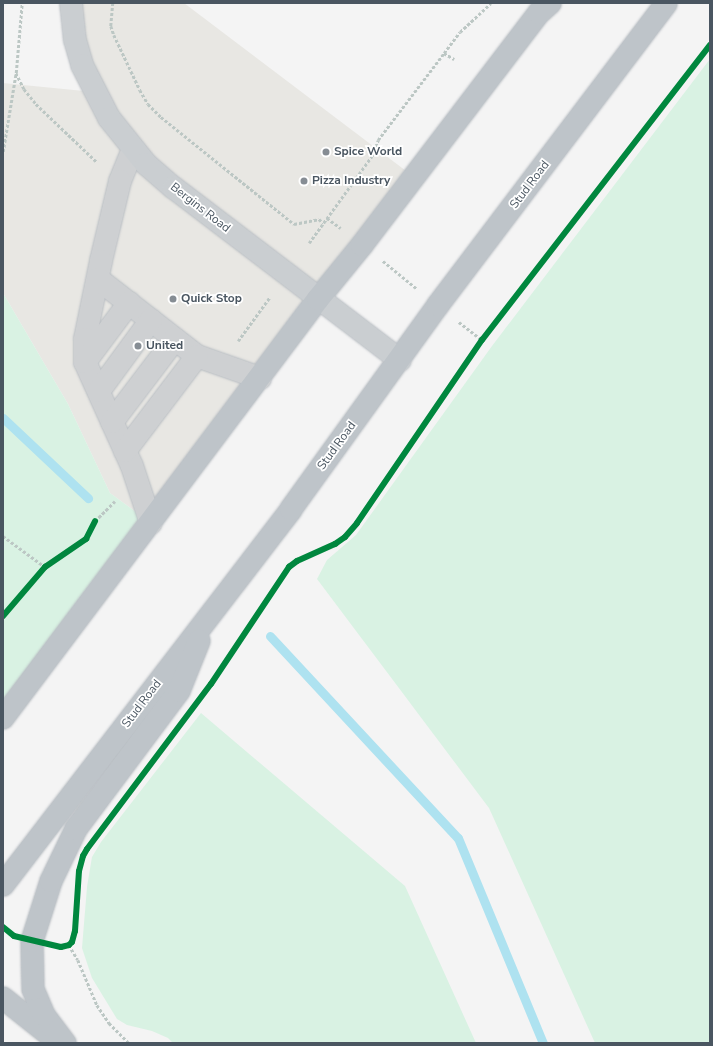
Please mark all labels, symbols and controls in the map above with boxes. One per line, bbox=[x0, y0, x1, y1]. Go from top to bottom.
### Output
place label: Spice World bbox=[334, 145, 402, 159]
marker: Spice World bbox=[321, 147, 331, 157]
street label: Stud Road bbox=[507, 158, 553, 212]
place label: Pizza Industry bbox=[312, 174, 390, 188]
marker: Pizza Industry bbox=[299, 176, 309, 186]
street label: Bergins Road bbox=[167, 180, 233, 236]
place label: Quick Stop bbox=[181, 292, 242, 306]
marker: Quick Stop bbox=[168, 294, 178, 304]
place label: United bbox=[146, 339, 183, 353]
marker: United bbox=[133, 341, 143, 351]
street label: Stud Road bbox=[315, 419, 359, 473]
street label: Stud Road bbox=[119, 677, 165, 731]

